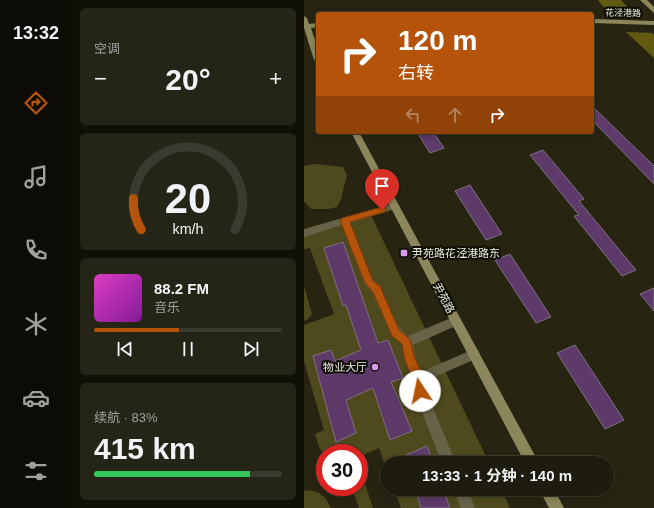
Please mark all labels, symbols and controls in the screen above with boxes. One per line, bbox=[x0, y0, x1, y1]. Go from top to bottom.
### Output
street label: 花泾港路 bbox=[605, 8, 641, 18]
text: 13:32 bbox=[13, 23, 59, 43]
text: 120 m bbox=[398, 25, 477, 56]
icon: right bbox=[332, 28, 384, 80]
text: 空调 bbox=[94, 41, 120, 56]
text: 20° bbox=[165, 63, 211, 96]
text: 右转 bbox=[398, 63, 434, 83]
text: − bbox=[94, 66, 107, 91]
text: + bbox=[269, 66, 282, 91]
icon: directions bbox=[22, 89, 50, 117]
icon: left bbox=[402, 104, 424, 126]
icon: ahead bbox=[444, 104, 466, 126]
icon: right bbox=[486, 104, 508, 126]
icon: music bbox=[22, 163, 50, 191]
pin bbox=[365, 169, 399, 210]
text: 20 bbox=[165, 174, 211, 221]
icon: arrive bbox=[371, 175, 393, 197]
text: km/h bbox=[173, 220, 204, 236]
icon: phone bbox=[22, 236, 50, 264]
place label: 尹苑路花泾港路东 bbox=[412, 247, 500, 259]
marker: 尹苑路花泾港路东 bbox=[399, 248, 409, 258]
text: 88.2 FM bbox=[154, 280, 209, 297]
street label: 尹苑路 bbox=[431, 281, 457, 315]
text: 音乐 bbox=[154, 300, 180, 315]
icon: climate bbox=[22, 310, 50, 338]
icon: previous bbox=[114, 338, 136, 360]
icon: pause bbox=[177, 338, 199, 360]
icon: next bbox=[240, 338, 262, 360]
place label: 物业大厅 bbox=[323, 361, 367, 373]
marker: 物业大厅 bbox=[370, 362, 380, 372]
position arrow bbox=[399, 370, 441, 412]
icon: car bbox=[22, 384, 50, 412]
text: 续航 · 83% bbox=[94, 410, 158, 425]
text: 415 km bbox=[94, 432, 196, 465]
speed limit sign: 30 bbox=[316, 444, 368, 496]
icon: filters bbox=[22, 457, 50, 485]
text: 13:33 · 1 分钟 · 140 m bbox=[422, 467, 572, 484]

